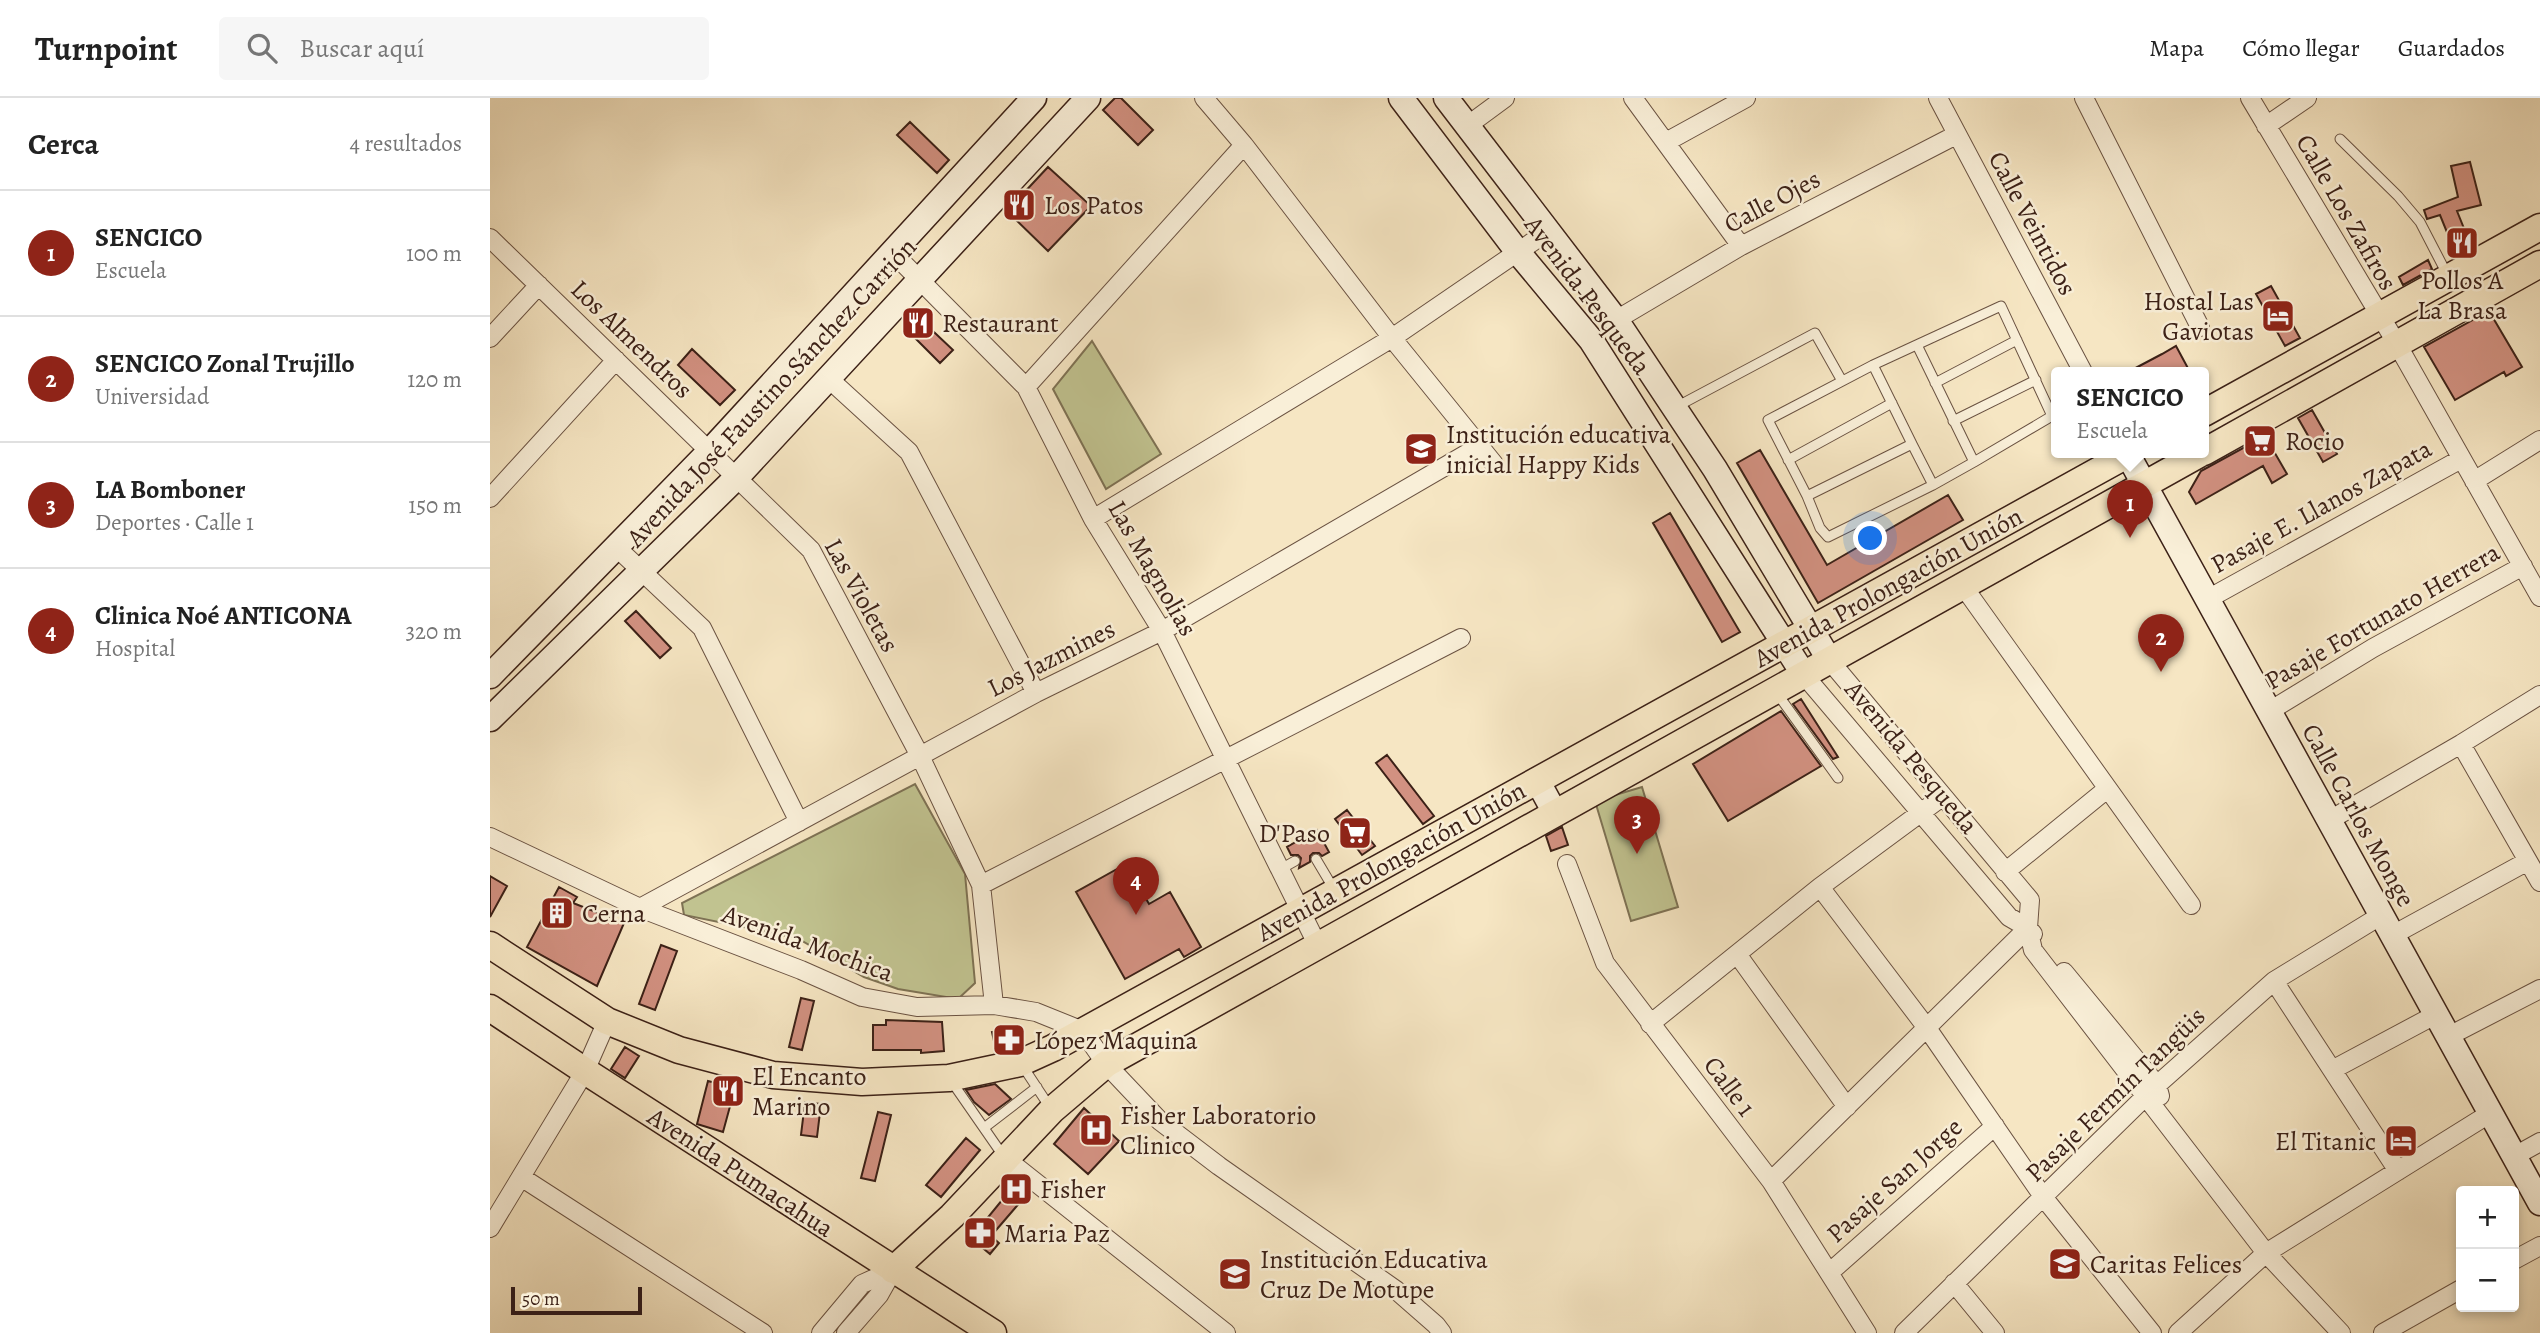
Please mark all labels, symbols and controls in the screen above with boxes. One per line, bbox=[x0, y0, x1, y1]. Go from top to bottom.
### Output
search box bbox=[219, 17, 709, 80]
text: Turnpoint bbox=[35, 26, 177, 71]
icon: search bbox=[243, 29, 281, 67]
text: Buscar aquí bbox=[299, 31, 424, 66]
text: Mapa bbox=[2149, 32, 2204, 64]
text: Cómo llegar bbox=[2242, 32, 2360, 64]
text: Guardados bbox=[2398, 32, 2505, 64]
text: Cerca bbox=[28, 124, 99, 164]
text: 4 resultados bbox=[349, 128, 462, 159]
street label: Calle Los Zafiros bbox=[2288, 128, 2405, 297]
street label: Calle Veintidos bbox=[1980, 145, 2085, 301]
street label: Calle Ojes bbox=[1718, 161, 1827, 241]
restaurant icon: Los Patos bbox=[1000, 186, 1038, 224]
place label: Los Patos bbox=[1044, 188, 1144, 223]
street label: Avenida Pesqueda bbox=[1516, 208, 1659, 382]
text: SENCICO bbox=[95, 220, 202, 255]
restaurant icon: Pollos A La Brasa bbox=[2443, 224, 2481, 262]
street label: Avenida José Faustino Sánchez Carrión bbox=[618, 230, 924, 555]
text: 1 bbox=[47, 238, 55, 269]
text: 100 m bbox=[406, 238, 462, 269]
text: Escuela bbox=[95, 255, 167, 286]
place label: Pollos A La Brasa bbox=[2417, 263, 2507, 328]
street label: Los Almendros bbox=[563, 272, 700, 407]
place label: Hostal Las Gaviotas bbox=[2144, 284, 2254, 349]
hotel icon: Hostal Las Gaviotas bbox=[2259, 297, 2297, 335]
restaurant icon: Restaurant bbox=[899, 304, 937, 342]
place label: Restaurant bbox=[942, 306, 1059, 341]
text: SENCICO Zonal Trujillo bbox=[95, 346, 355, 381]
text: 2 bbox=[45, 364, 57, 395]
text: 120 m bbox=[407, 364, 462, 395]
popup bbox=[2051, 367, 2209, 458]
text: SENCICO bbox=[2076, 380, 2184, 415]
text: Universidad bbox=[95, 381, 209, 412]
text: Escuela bbox=[2076, 415, 2148, 446]
place label: Institución educativa inicial Happy Kids bbox=[1446, 417, 1671, 482]
supermarket icon: Rocio bbox=[2241, 422, 2279, 460]
place label: Rocio bbox=[2285, 424, 2344, 459]
school or university icon: Institución educativa inicial Happy Kids bbox=[1402, 430, 1440, 468]
street label: Pasaje E. Llanos Zapata bbox=[2204, 431, 2438, 582]
text: LA Bomboner bbox=[95, 472, 245, 507]
pin: 1 bbox=[2107, 480, 2153, 538]
text: 3 bbox=[46, 490, 56, 521]
text: 150 m bbox=[408, 490, 462, 521]
street label: Las Magnolias bbox=[1100, 494, 1206, 642]
street label: Avenida Prolongación Unión bbox=[1747, 499, 2029, 676]
text: Deportes · Calle 1 bbox=[95, 507, 254, 538]
your location bbox=[1853, 521, 1887, 555]
street label: Las Violetas bbox=[816, 532, 907, 658]
street label: Pasaje Fortunato Herrera bbox=[2258, 535, 2506, 698]
text: Clinica Noé ANTICONA bbox=[95, 598, 351, 633]
street label: Los Jazmines bbox=[981, 611, 1121, 706]
pin: 2 bbox=[2138, 614, 2184, 672]
text: 4 bbox=[46, 616, 56, 647]
text: 320 m bbox=[406, 616, 462, 647]
text: Hospital bbox=[95, 633, 175, 664]
street label: Avenida Pesqueda bbox=[1836, 672, 1986, 842]
street label: Calle Carlos Monge bbox=[2294, 717, 2423, 913]
street label: Avenida Prolongación Unión bbox=[1250, 773, 1532, 950]
pin: 3 bbox=[1614, 796, 1660, 854]
supermarket icon: D'Paso bbox=[1336, 814, 1374, 852]
place label: D'Paso bbox=[1259, 816, 1330, 851]
pin: 4 bbox=[1113, 857, 1159, 915]
building icon: Cerna bbox=[538, 894, 576, 932]
place label: Cerna bbox=[582, 896, 646, 931]
street label: Avenida Mochica bbox=[716, 896, 898, 991]
street label: Pasaje Fermín Tangüis bbox=[2018, 999, 2213, 1190]
pharmacy icon: López Maquina bbox=[990, 1021, 1028, 1059]
place label: López Maquina bbox=[1034, 1023, 1198, 1058]
street label: Calle 1 bbox=[1696, 1049, 1764, 1124]
place label: El Encanto Marino bbox=[752, 1059, 866, 1124]
restaurant icon: El Encanto Marino bbox=[709, 1072, 747, 1110]
place label: Fisher Laboratorio Clinico bbox=[1120, 1098, 1316, 1163]
street label: Avenida Pumacahua bbox=[640, 1099, 841, 1246]
street label: Pasaje San Jorge bbox=[1819, 1110, 1970, 1251]
hospital icon: Fisher Laboratorio Clinico bbox=[1077, 1111, 1115, 1149]
hotel icon: El Titanic bbox=[2382, 1122, 2420, 1160]
place label: El Titanic bbox=[2275, 1124, 2376, 1159]
hospital icon: Fisher bbox=[997, 1170, 1035, 1208]
place label: Fisher bbox=[1040, 1172, 1106, 1207]
map controls bbox=[2456, 1186, 2519, 1312]
button: + bbox=[2456, 1186, 2519, 1249]
pharmacy icon: Maria Paz bbox=[961, 1214, 999, 1252]
place label: Maria Paz bbox=[1004, 1216, 1110, 1251]
place label: Institución Educativa Cruz De Motupe bbox=[1260, 1242, 1488, 1307]
school or university icon: Caritas Felices bbox=[2046, 1245, 2084, 1283]
place label: Caritas Felices bbox=[2090, 1247, 2242, 1282]
button: − bbox=[2456, 1249, 2519, 1312]
school or university icon: Institución Educativa Cruz De Motupe bbox=[1216, 1255, 1254, 1293]
scale bar bbox=[511, 1284, 642, 1316]
text: 50 m bbox=[522, 1286, 560, 1312]

